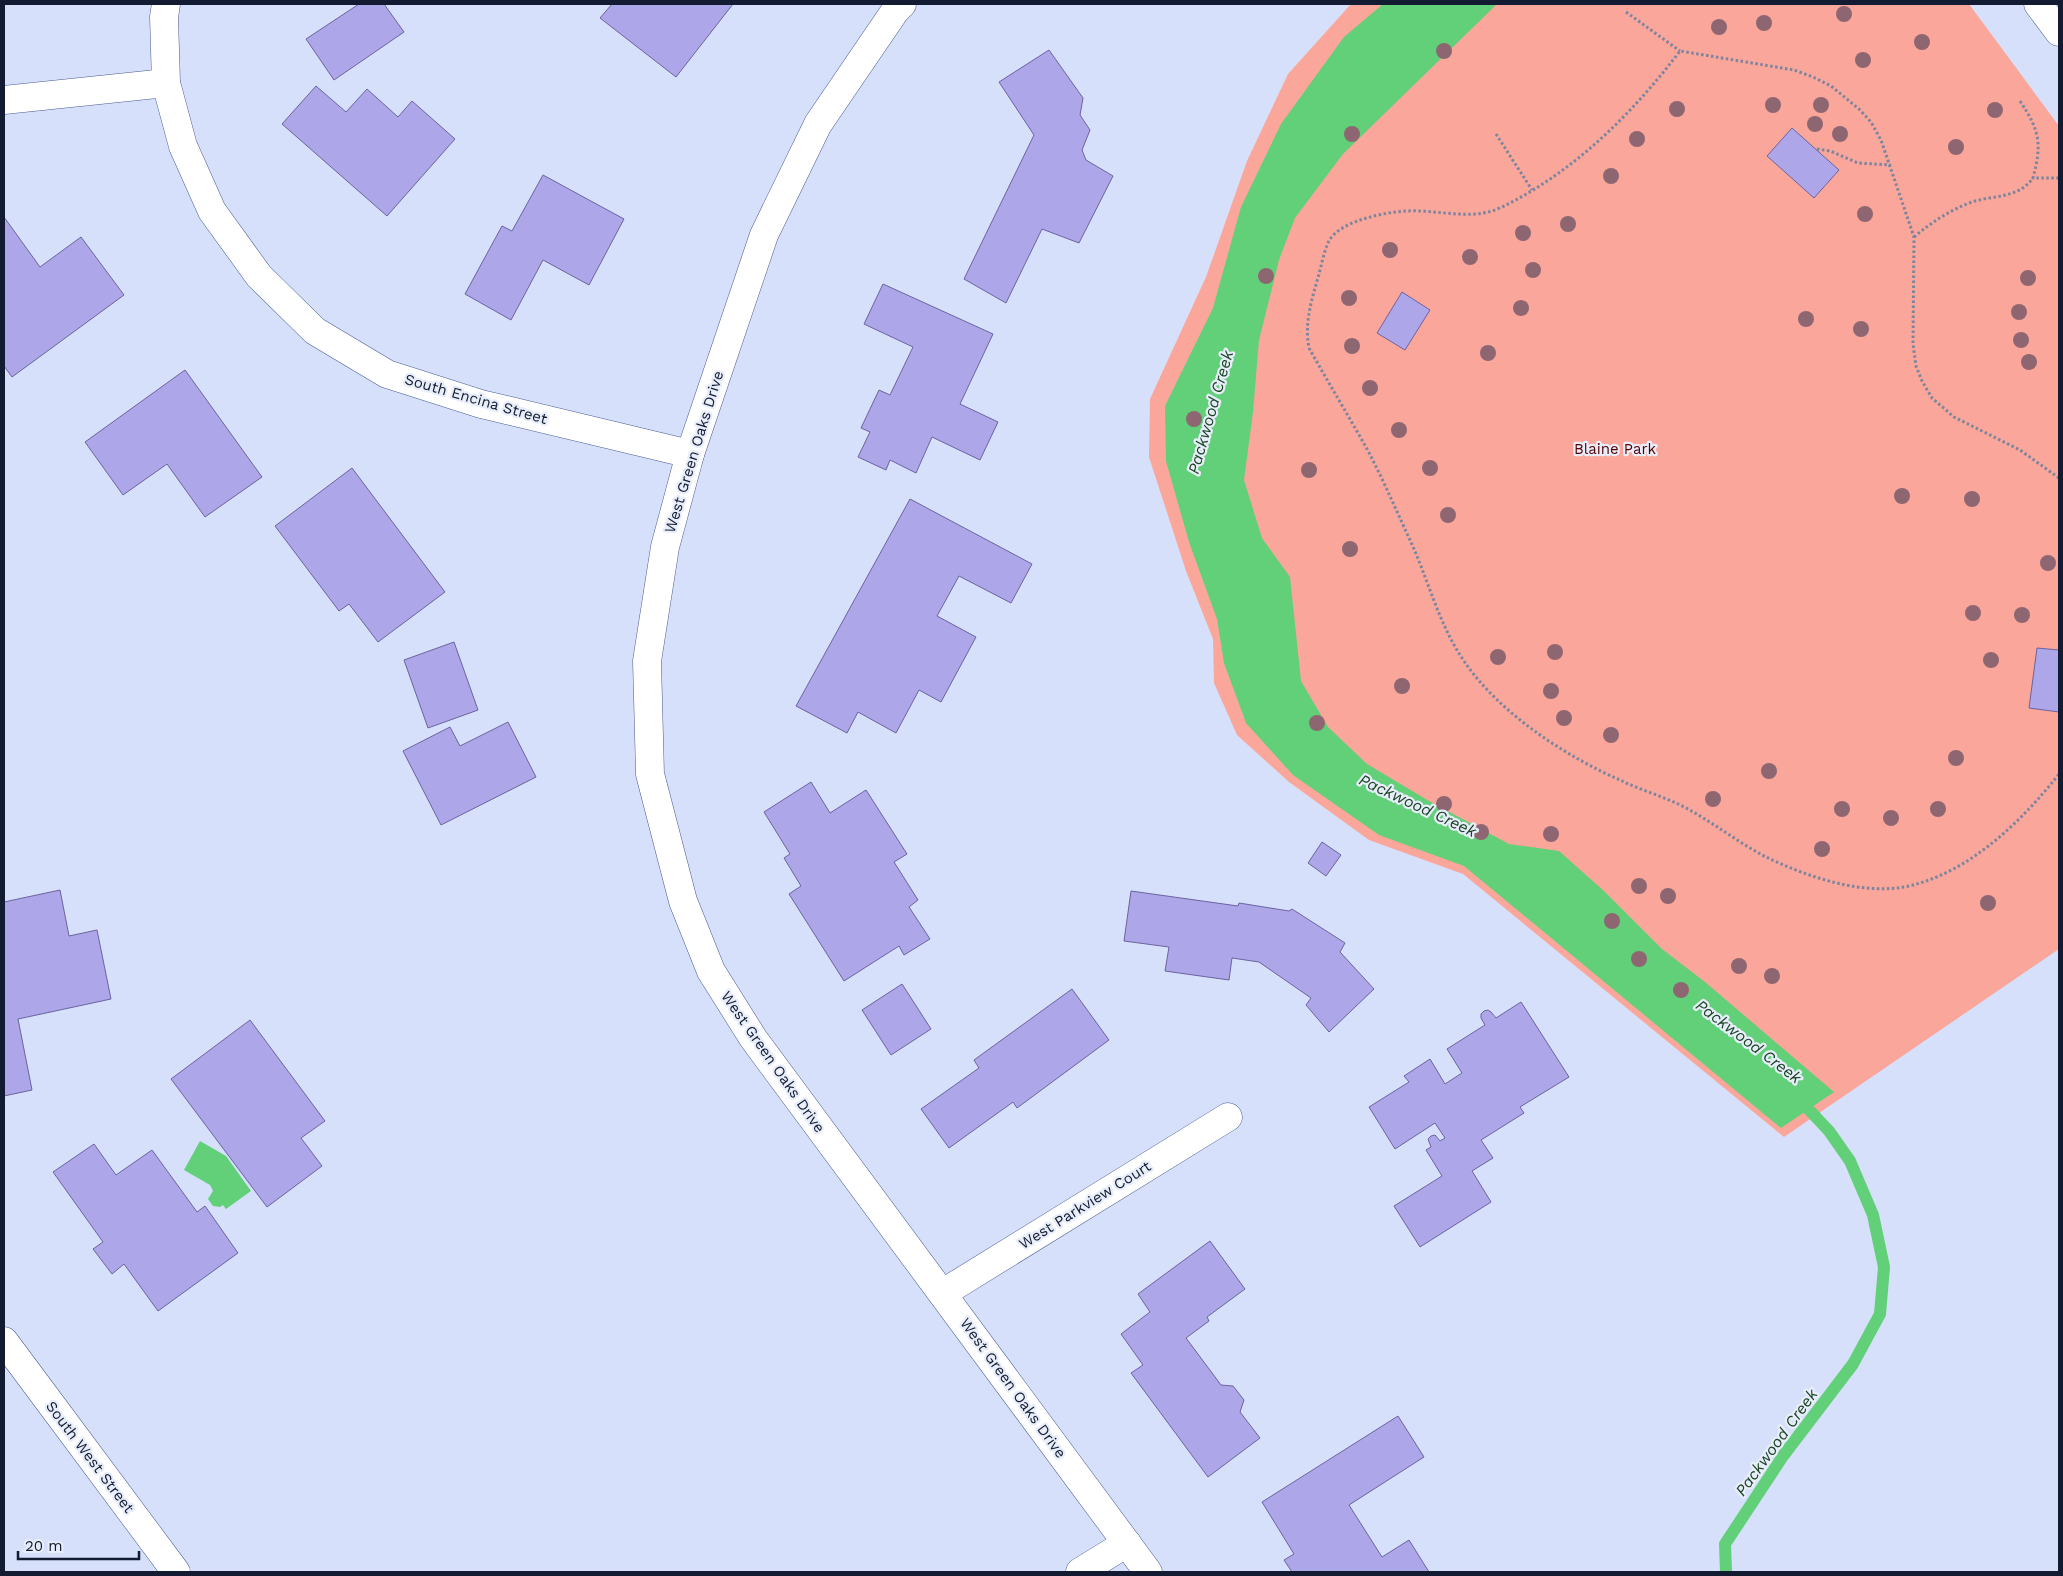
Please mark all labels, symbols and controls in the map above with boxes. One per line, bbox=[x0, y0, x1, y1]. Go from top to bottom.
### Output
water label: Packwood Creek bbox=[1184, 347, 1238, 476]
street label: West Green Oaks Drive bbox=[661, 369, 727, 535]
street label: South Encina Street bbox=[403, 370, 550, 428]
park label: Blaine Park bbox=[1574, 440, 1657, 458]
water label: Packwood Creek bbox=[1356, 770, 1481, 842]
street label: West Green Oaks Drive bbox=[717, 988, 829, 1136]
water label: Packwood Creek bbox=[1692, 995, 1806, 1088]
street label: West Parkview Court bbox=[1016, 1157, 1155, 1253]
street label: West Green Oaks Drive bbox=[956, 1314, 1070, 1462]
water label: Packwood Creek bbox=[1731, 1384, 1822, 1499]
street label: South West Street bbox=[42, 1398, 138, 1517]
scale bar bbox=[18, 1528, 139, 1560]
text: 20 m bbox=[25, 1537, 63, 1555]

